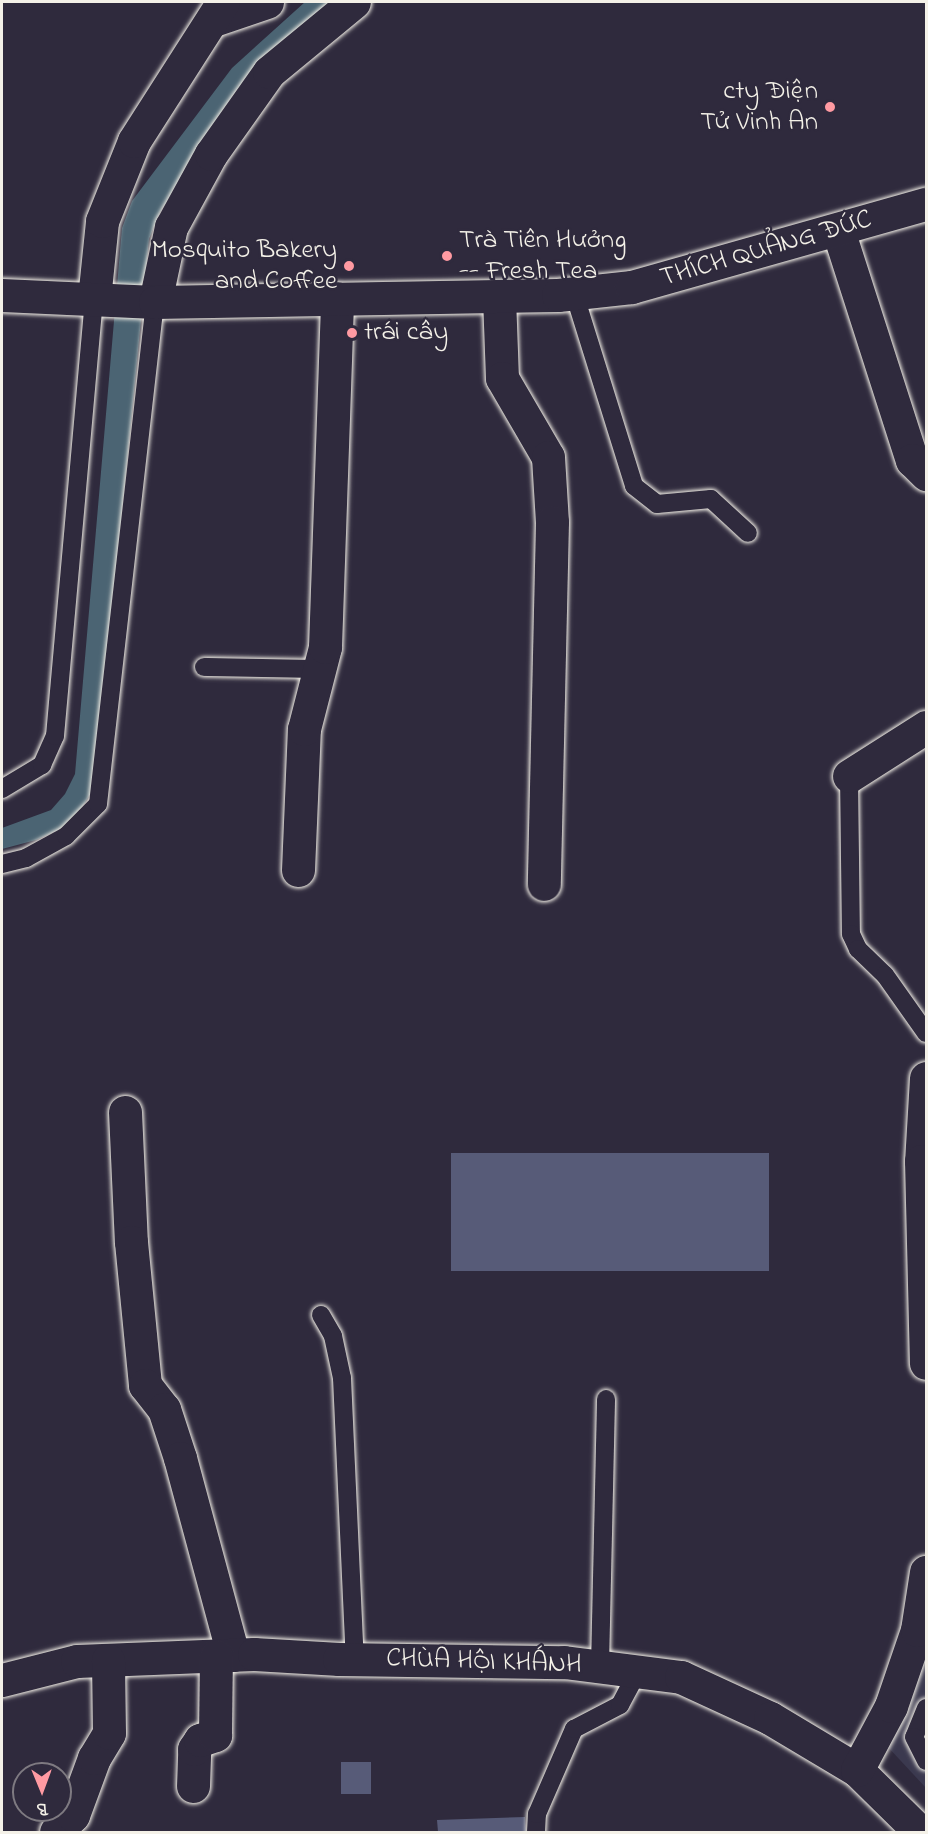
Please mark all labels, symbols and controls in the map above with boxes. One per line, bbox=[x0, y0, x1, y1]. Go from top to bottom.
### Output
place label: cty Điện Tử Vinh An bbox=[700, 75, 818, 138]
marker: cty Điện Tử Vinh An bbox=[823, 100, 837, 114]
street label: THÍCH QUẢNG ĐỨC bbox=[657, 203, 875, 295]
place label: Trà Tiên Hưởng -- Fresh Tea bbox=[459, 224, 626, 287]
place label: Mosquito Bakery and Coffee bbox=[151, 234, 337, 297]
marker: Trà Tiên Hưởng -- Fresh Tea bbox=[440, 249, 454, 263]
marker: Mosquito Bakery and Coffee bbox=[342, 259, 356, 273]
place label: trái cây bbox=[364, 317, 448, 349]
marker: trái cây bbox=[345, 326, 359, 340]
street label: CHÙA HỘI KHÁNH bbox=[386, 1642, 582, 1682]
north arrow bbox=[12, 1762, 72, 1822]
text: B bbox=[37, 1796, 48, 1820]

